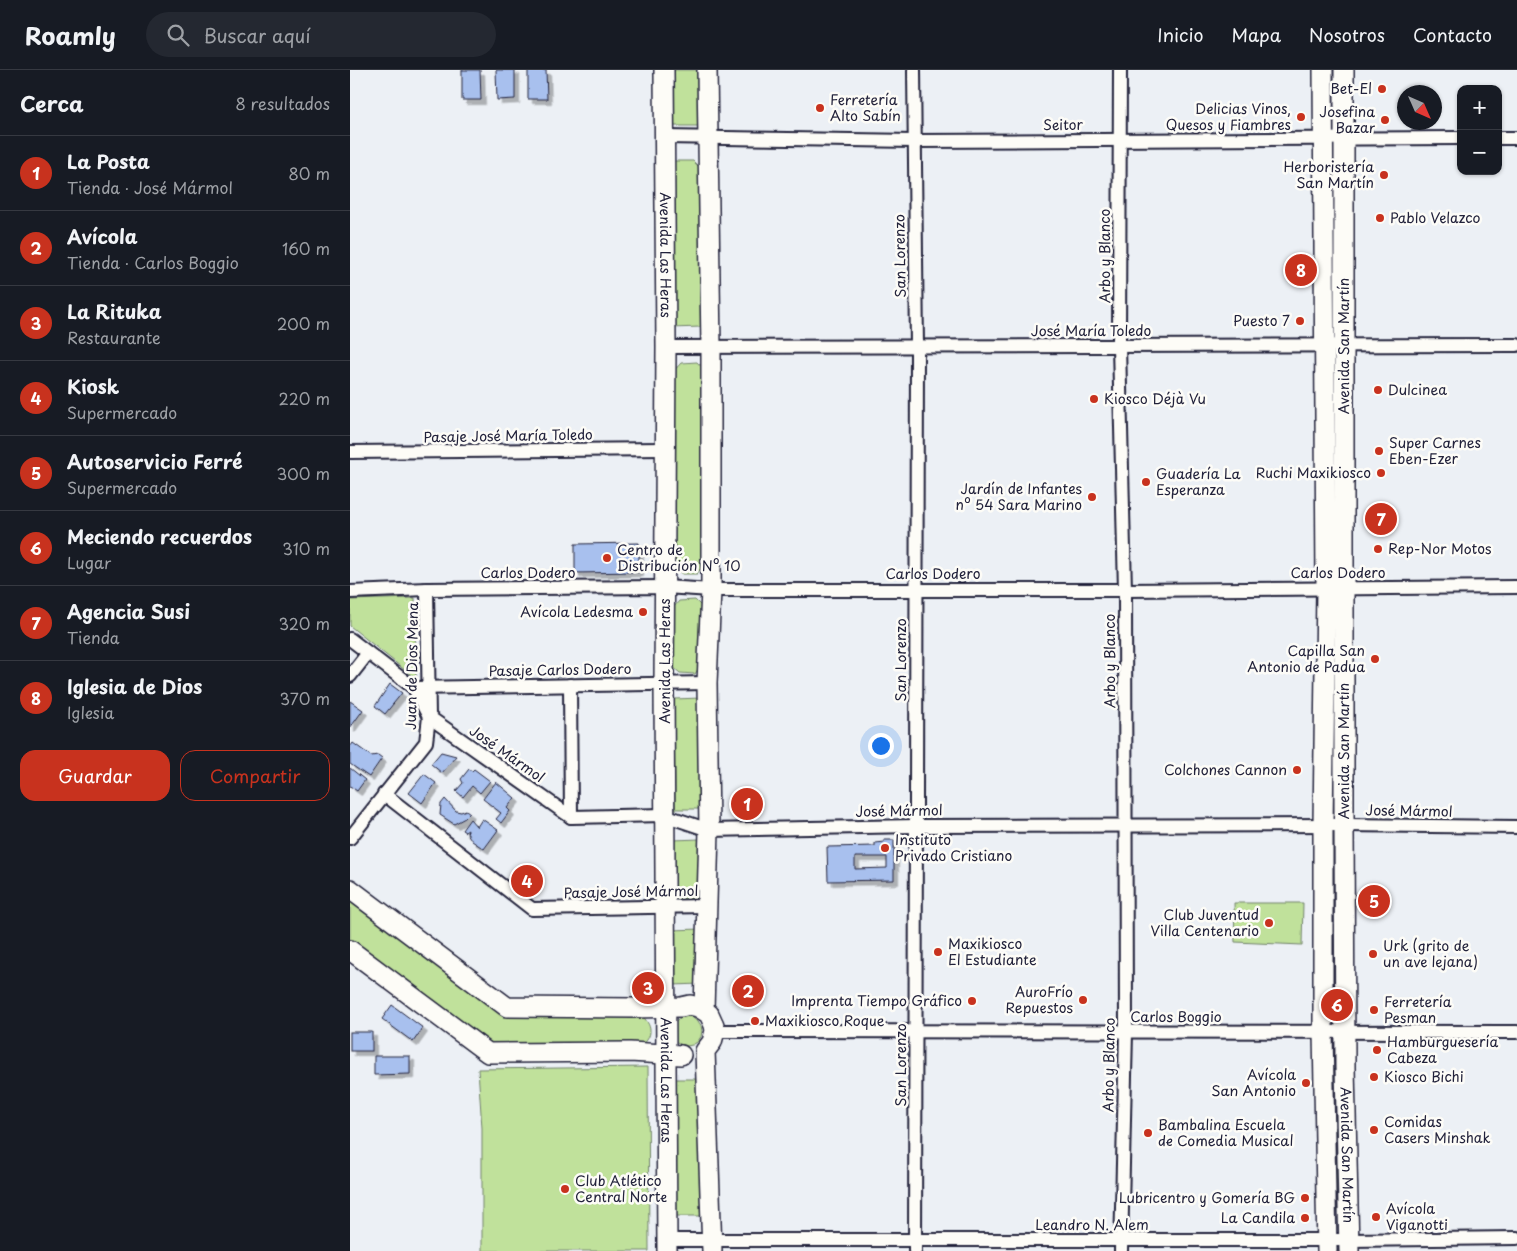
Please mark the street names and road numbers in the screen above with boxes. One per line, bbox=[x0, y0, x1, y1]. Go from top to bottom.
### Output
street label: Seitor bbox=[1043, 114, 1084, 135]
street label: Avenida Las Heras bbox=[655, 192, 677, 318]
street label: Arbo y Blanco bbox=[1094, 208, 1115, 303]
street label: San Lorenzo bbox=[888, 214, 911, 298]
street label: Avenida San Martín bbox=[1333, 278, 1354, 414]
street label: José María Toledo bbox=[1031, 320, 1151, 341]
street label: Pasaje José María Toledo bbox=[423, 424, 593, 447]
street label: Carlos Dodero bbox=[480, 562, 576, 583]
street label: Carlos Dodero bbox=[1290, 562, 1386, 583]
street label: Carlos Dodero bbox=[885, 563, 981, 584]
street label: Avenida Las Heras bbox=[654, 598, 675, 724]
street label: Juan de Dios Mena bbox=[400, 602, 423, 730]
street label: Arbo y Blanco bbox=[1099, 613, 1120, 708]
street label: San Lorenzo bbox=[890, 618, 911, 702]
street label: Pasaje Carlos Dodero bbox=[488, 658, 632, 681]
street label: Avenida San Martín bbox=[1333, 683, 1354, 819]
street label: José Mármol bbox=[465, 720, 549, 787]
street label: José Mármol bbox=[855, 799, 943, 822]
street label: José Mármol bbox=[1365, 799, 1453, 822]
street label: Pasaje José Mármol bbox=[563, 880, 699, 903]
street label: Carlos Boggio bbox=[1130, 1006, 1222, 1027]
street label: Avenida Las Heras bbox=[656, 1017, 677, 1143]
street label: Arbo y Blanco bbox=[1097, 1017, 1120, 1113]
street label: San Lorenzo bbox=[890, 1023, 911, 1107]
street label: Avenida San Martín bbox=[1335, 1087, 1359, 1223]
street label: Leandro N. Alem bbox=[1035, 1214, 1149, 1235]

